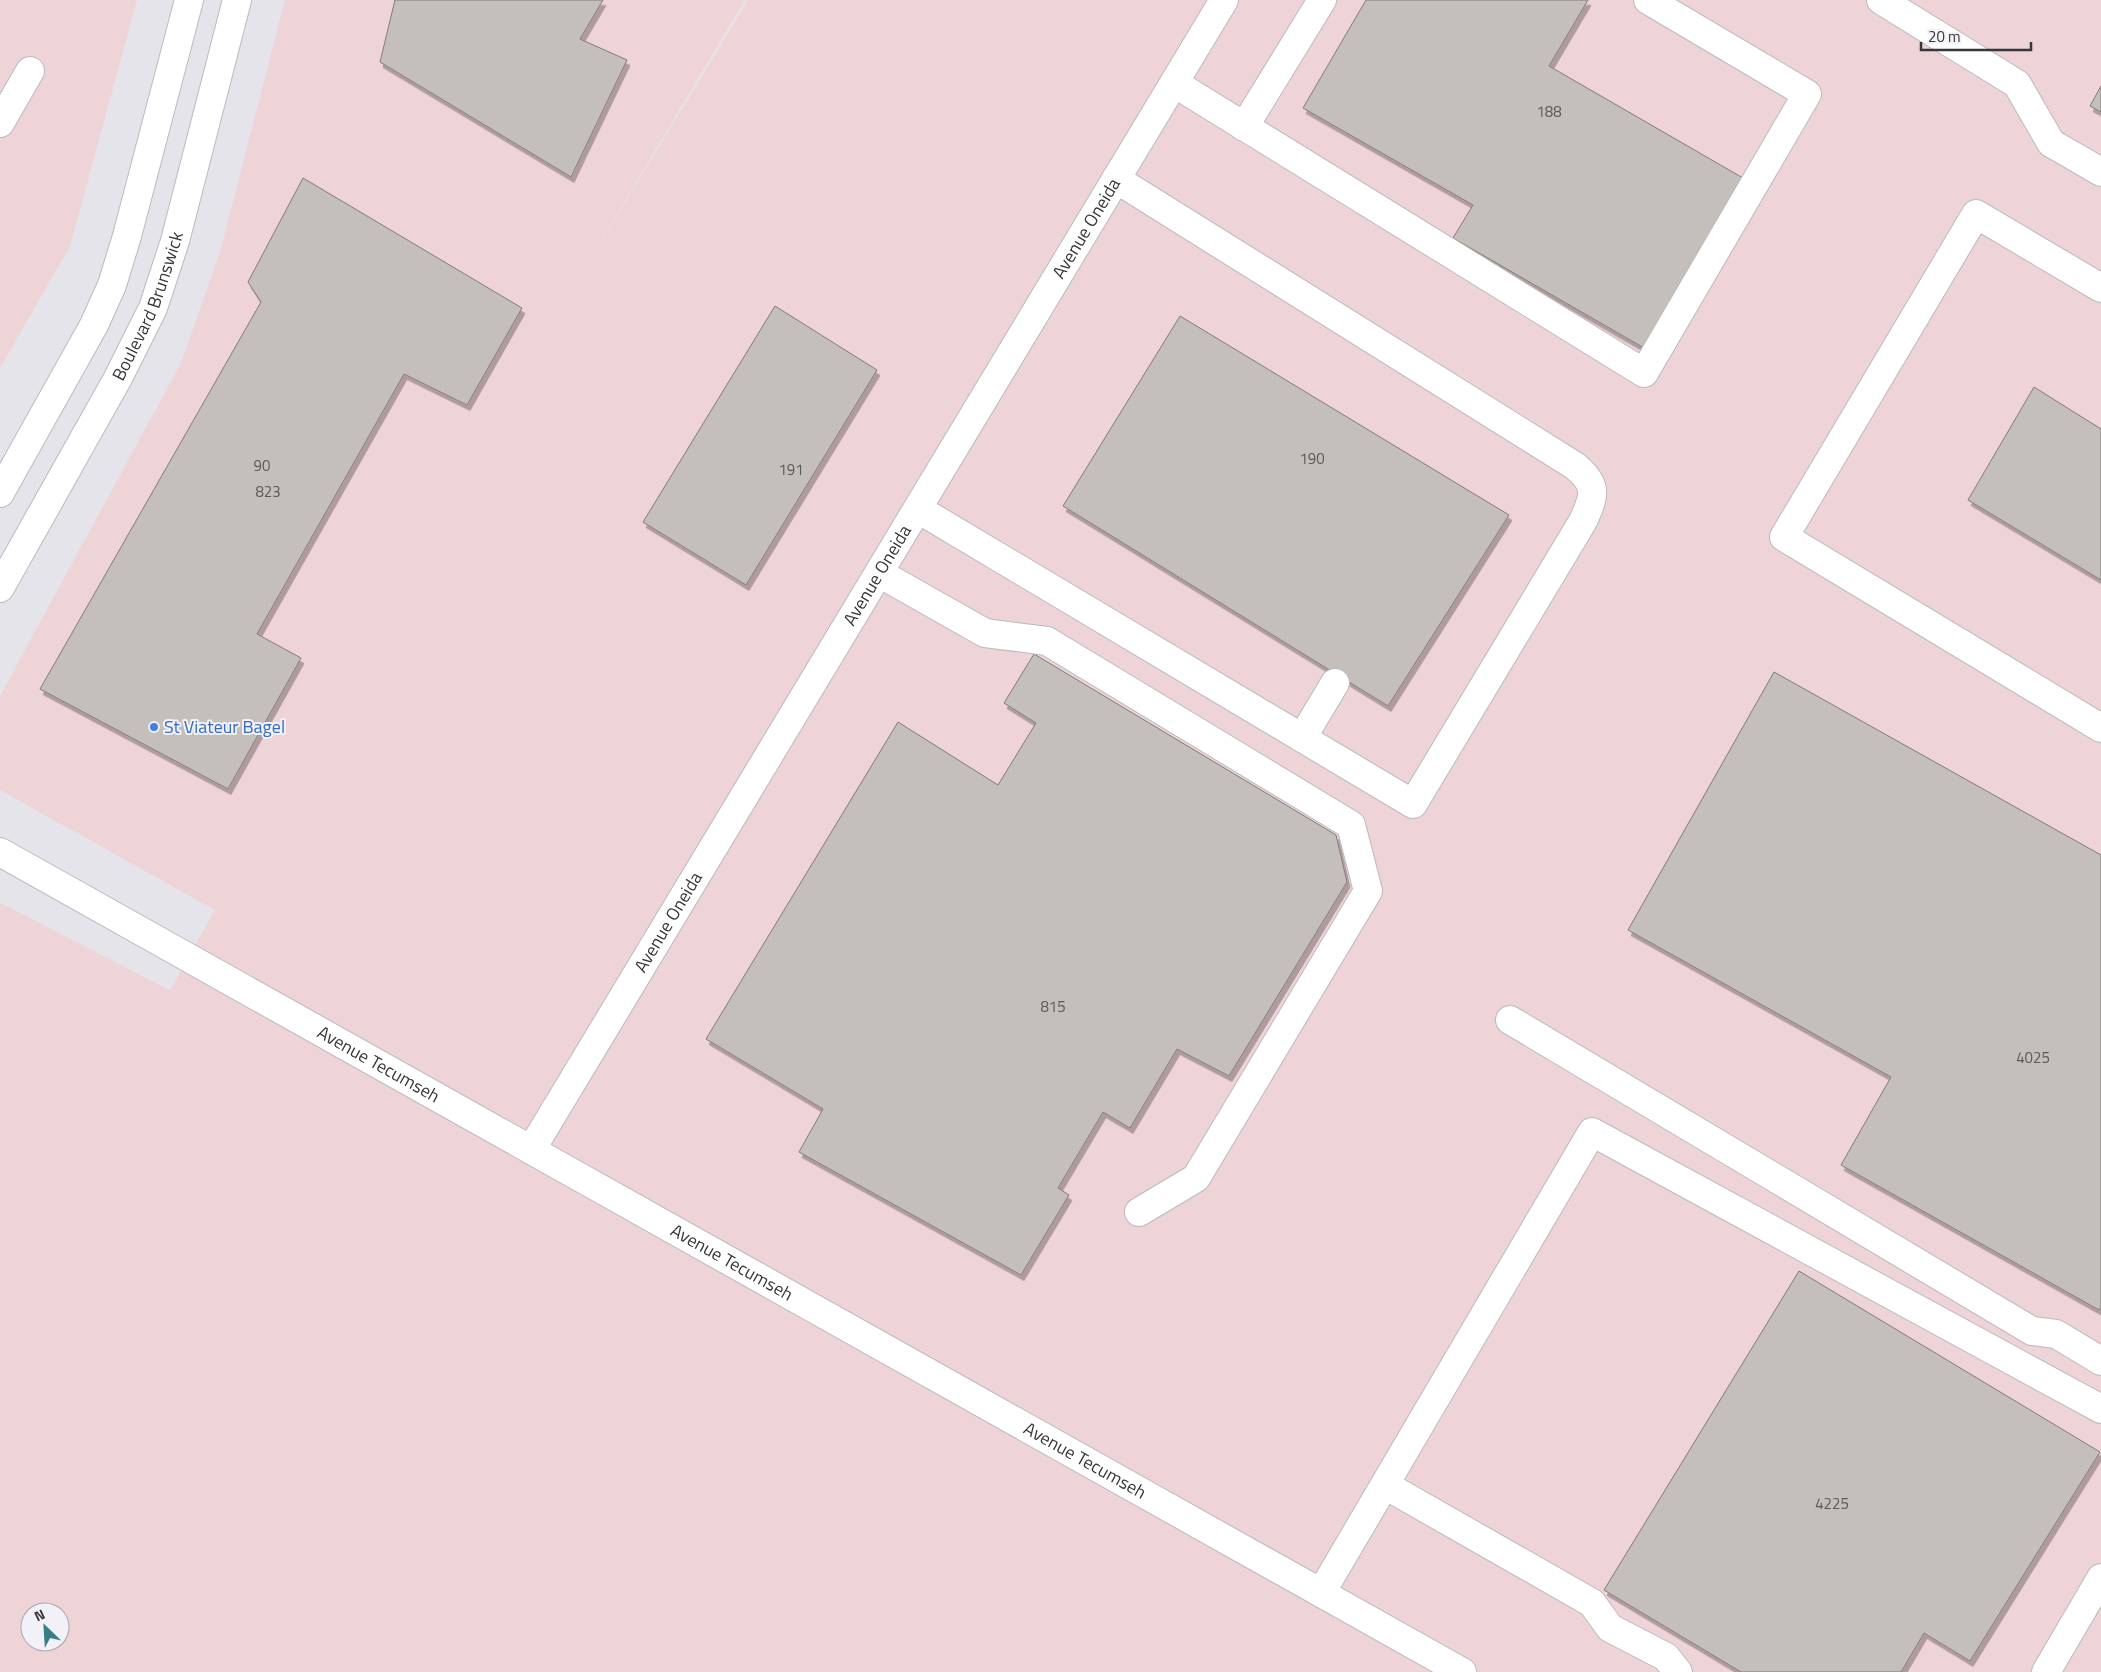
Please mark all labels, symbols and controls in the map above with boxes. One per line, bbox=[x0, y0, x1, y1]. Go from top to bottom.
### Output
scale bar bbox=[1921, 20, 2031, 52]
text: 20 m bbox=[1928, 25, 1961, 48]
house number: 188 bbox=[1536, 100, 1562, 123]
street label: Avenue Oneida bbox=[1045, 173, 1127, 284]
street label: Boulevard Brunswick bbox=[105, 228, 190, 385]
house number: 190 bbox=[1299, 447, 1325, 470]
house number: 90 bbox=[254, 454, 270, 477]
house number: 191 bbox=[778, 458, 804, 481]
house number: 823 bbox=[255, 480, 281, 503]
street label: Avenue Oneida bbox=[836, 519, 918, 631]
place label: St Viateur Bagel bbox=[164, 713, 285, 740]
marker: St Viateur Bagel bbox=[148, 721, 160, 733]
street label: Avenue Oneida bbox=[627, 866, 709, 977]
house number: 815 bbox=[1040, 995, 1066, 1018]
street label: Avenue Tecumseh bbox=[312, 1019, 445, 1109]
house number: 4025 bbox=[2016, 1046, 2050, 1069]
street label: Avenue Tecumseh bbox=[666, 1217, 798, 1307]
street label: Avenue Tecumseh bbox=[1019, 1415, 1152, 1505]
house number: 4225 bbox=[1815, 1492, 1849, 1515]
north arrow bbox=[20, 1602, 70, 1652]
text: N bbox=[30, 1603, 48, 1626]

